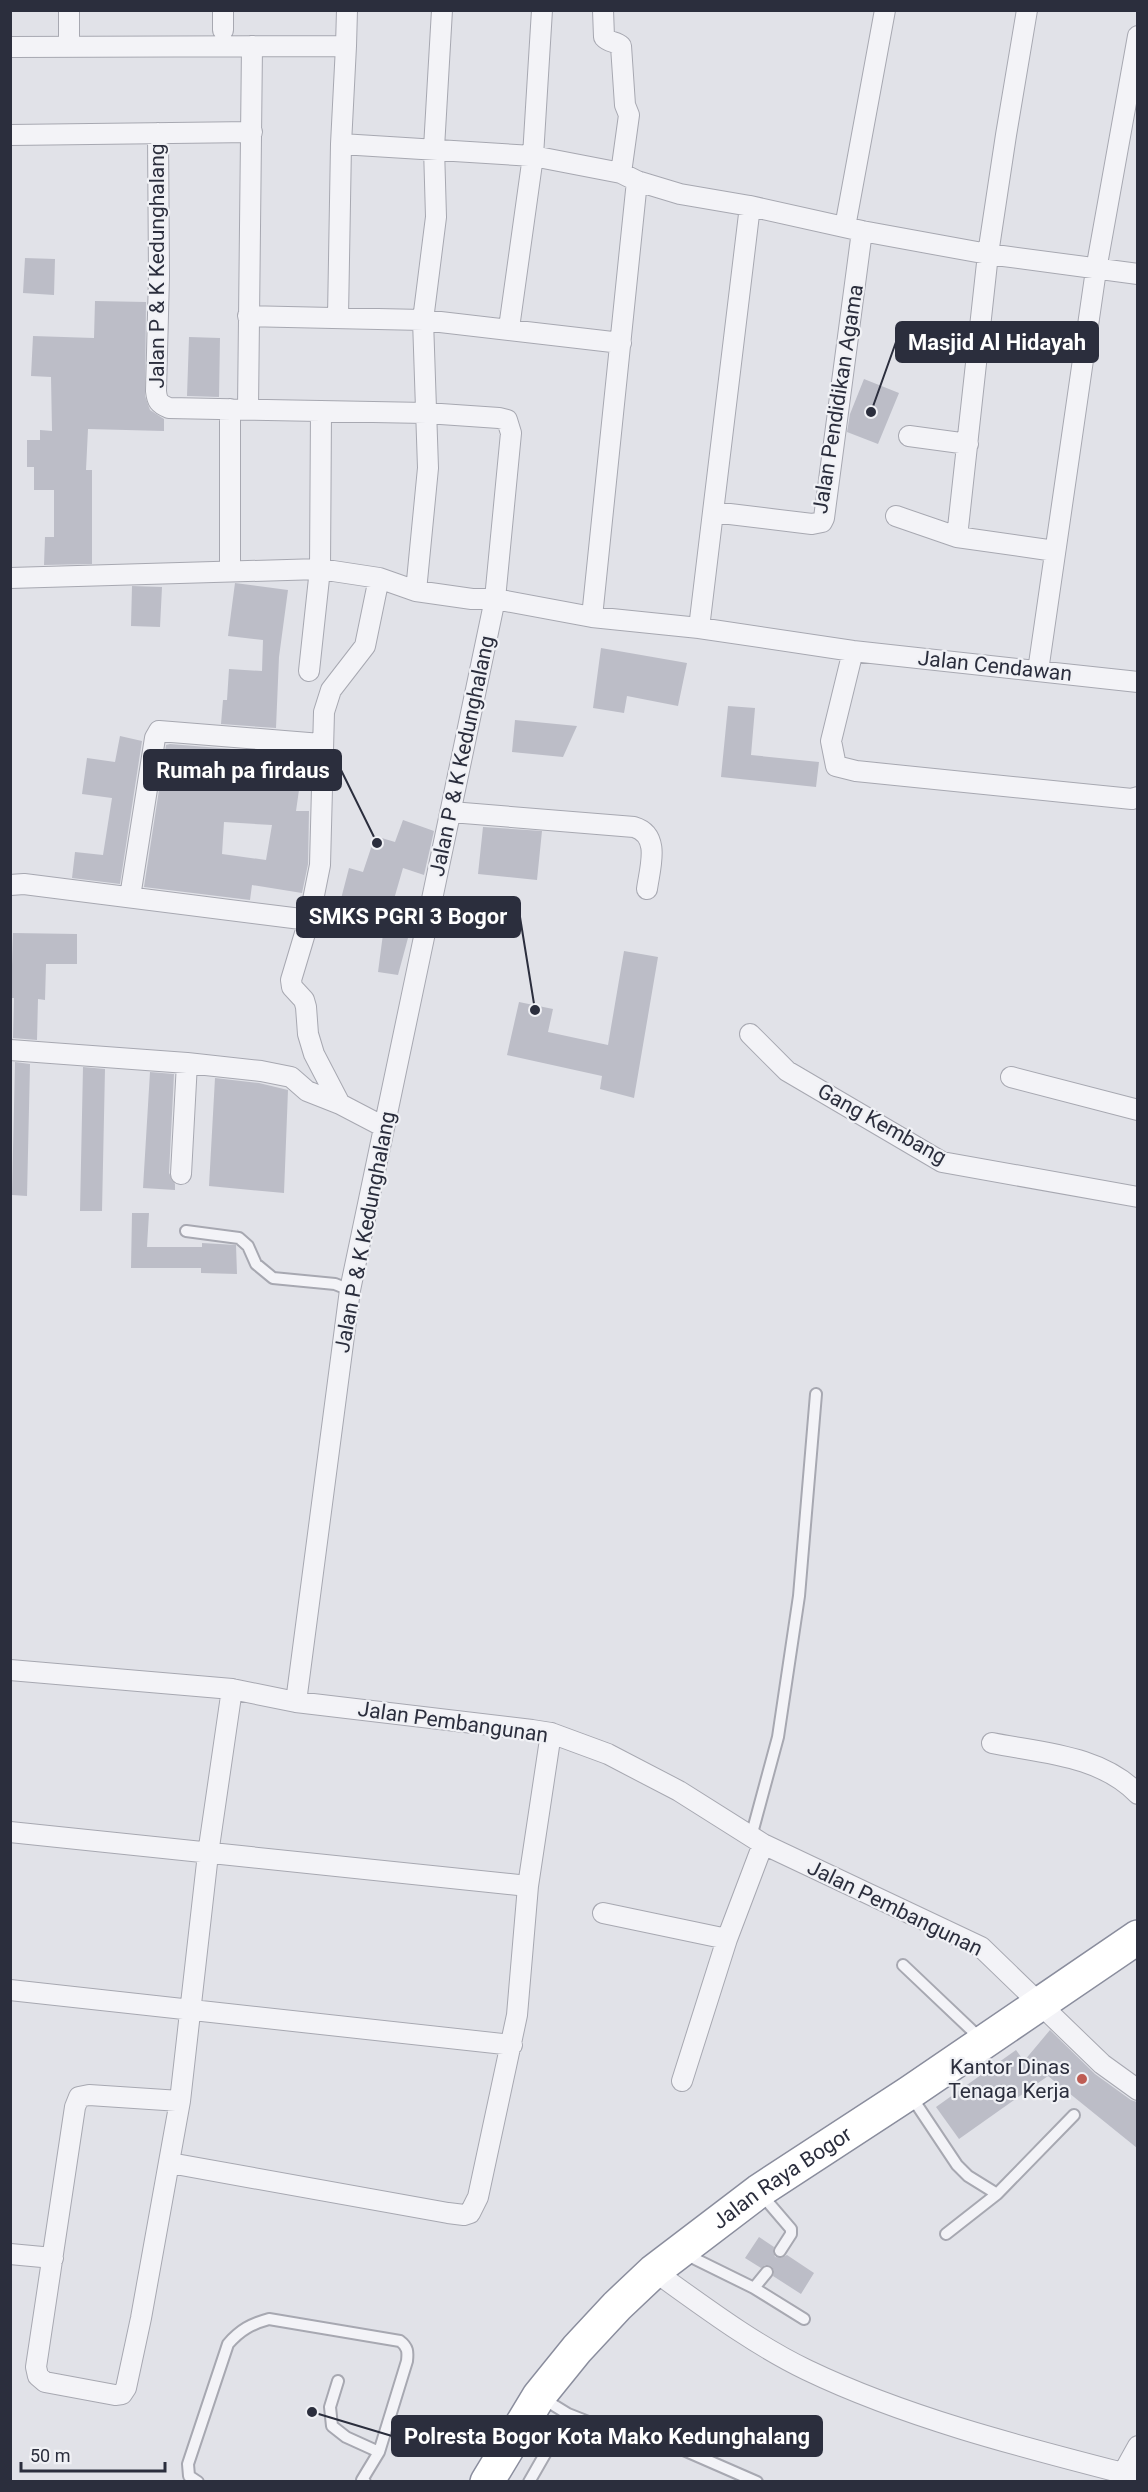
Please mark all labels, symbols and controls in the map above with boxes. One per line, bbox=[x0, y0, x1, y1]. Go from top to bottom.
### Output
street label: Jalan P & K Kedunghalang bbox=[145, 143, 169, 389]
street label: Jalan Pendidikan Agama bbox=[808, 283, 868, 515]
callout: Masjid Al Hidayah bbox=[896, 322, 1098, 362]
text: Masjid Al Hidayah bbox=[908, 330, 1086, 355]
street label: Jalan P & K Kedunghalang bbox=[425, 634, 499, 878]
street label: Jalan Cendawan bbox=[917, 646, 1073, 686]
callout: Rumah pa firdaus bbox=[144, 750, 341, 790]
text: Rumah pa firdaus bbox=[156, 758, 330, 783]
callout: SMKS PGRI 3 Bogor bbox=[297, 897, 520, 937]
text: SMKS PGRI 3 Bogor bbox=[309, 904, 507, 929]
street label: Gang Kembang bbox=[813, 1079, 951, 1169]
street label: Jalan P & K Kedunghalang bbox=[330, 1109, 400, 1355]
street label: Jalan Pembangunan bbox=[356, 1697, 550, 1747]
street label: Jalan Pembangunan bbox=[804, 1855, 986, 1961]
place label: Kantor Dinas Tenaga Kerja bbox=[948, 2055, 1070, 2103]
marker: Kantor Dinas Tenaga Kerja bbox=[1075, 2072, 1089, 2086]
street label: Jalan Raya Bogor bbox=[708, 2122, 856, 2234]
callout: Polresta Bogor Kota Mako Kedunghalang bbox=[392, 2416, 822, 2456]
text: Polresta Bogor Kota Mako Kedunghalang bbox=[404, 2424, 810, 2449]
scale bar bbox=[21, 2435, 165, 2473]
text: 50 m bbox=[30, 2445, 70, 2466]

